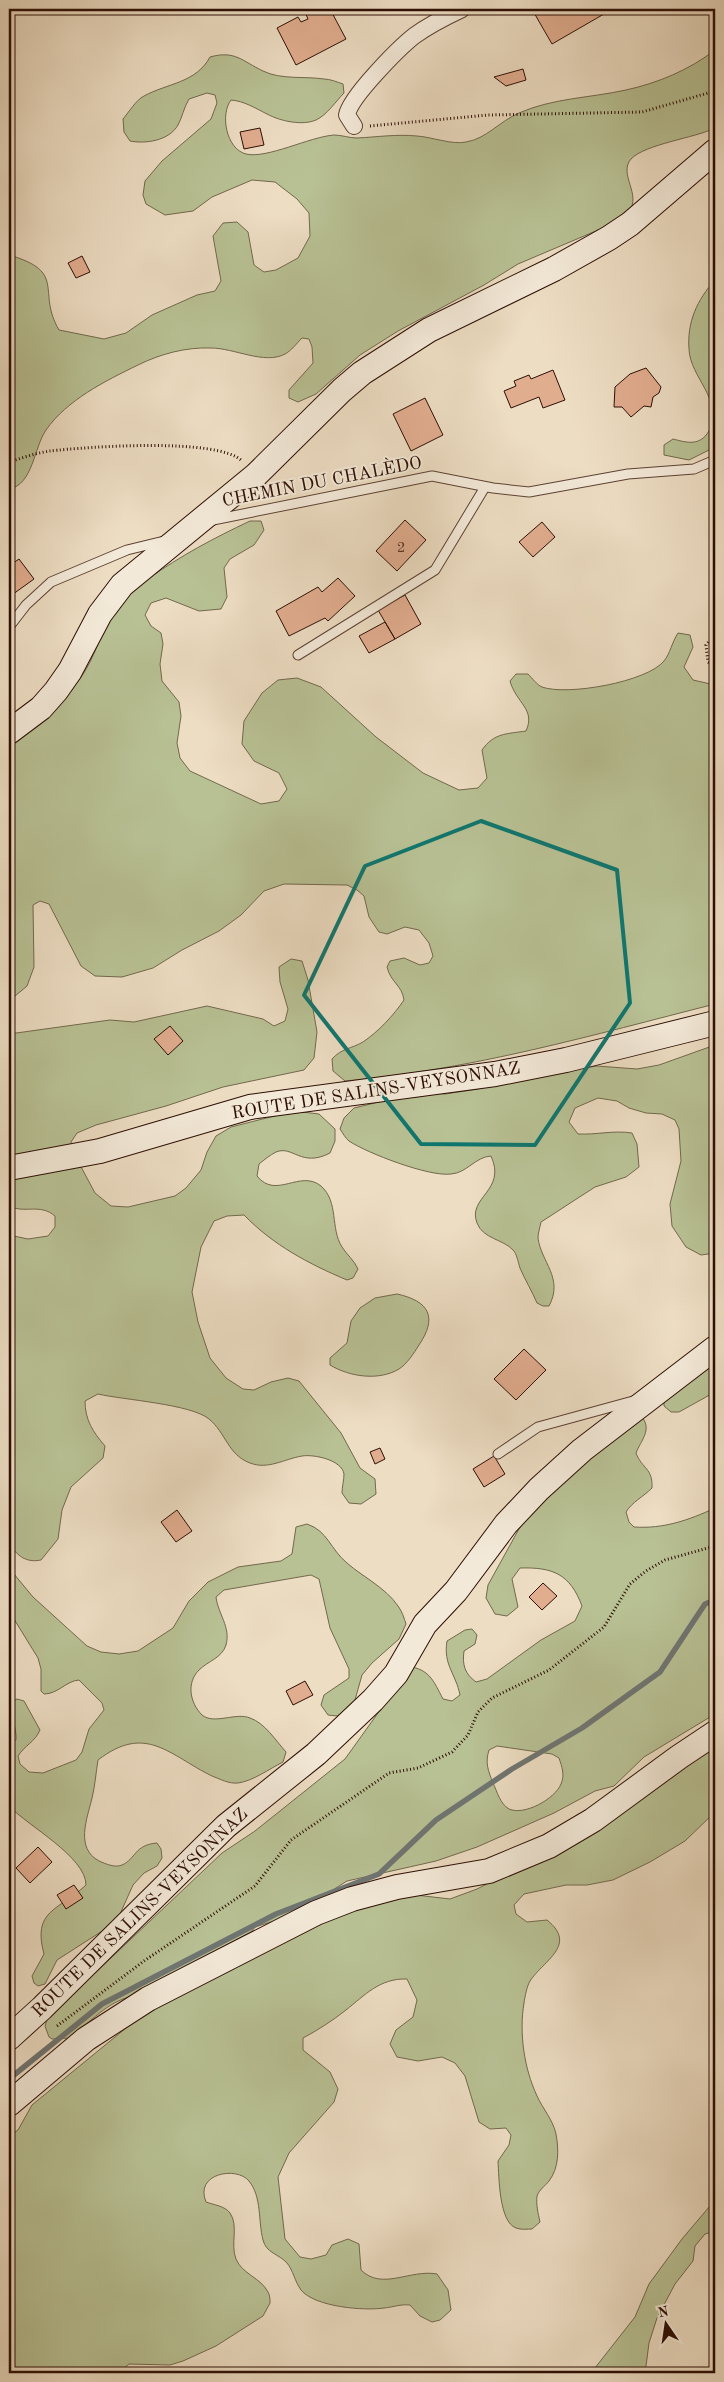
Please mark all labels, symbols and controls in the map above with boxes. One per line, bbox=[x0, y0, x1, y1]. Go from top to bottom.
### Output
street label: CHEMIN DU CHALÈDO bbox=[220, 450, 423, 510]
house number: 2 bbox=[397, 541, 405, 556]
street label: ROUTE DE SALINS-VEYSONNAZ bbox=[230, 1059, 522, 1123]
street label: ROUTE DE SALINS-VEYSONNAZ bbox=[29, 1805, 251, 2021]
north arrow bbox=[642, 2300, 692, 2350]
text: N bbox=[657, 2304, 670, 2320]

